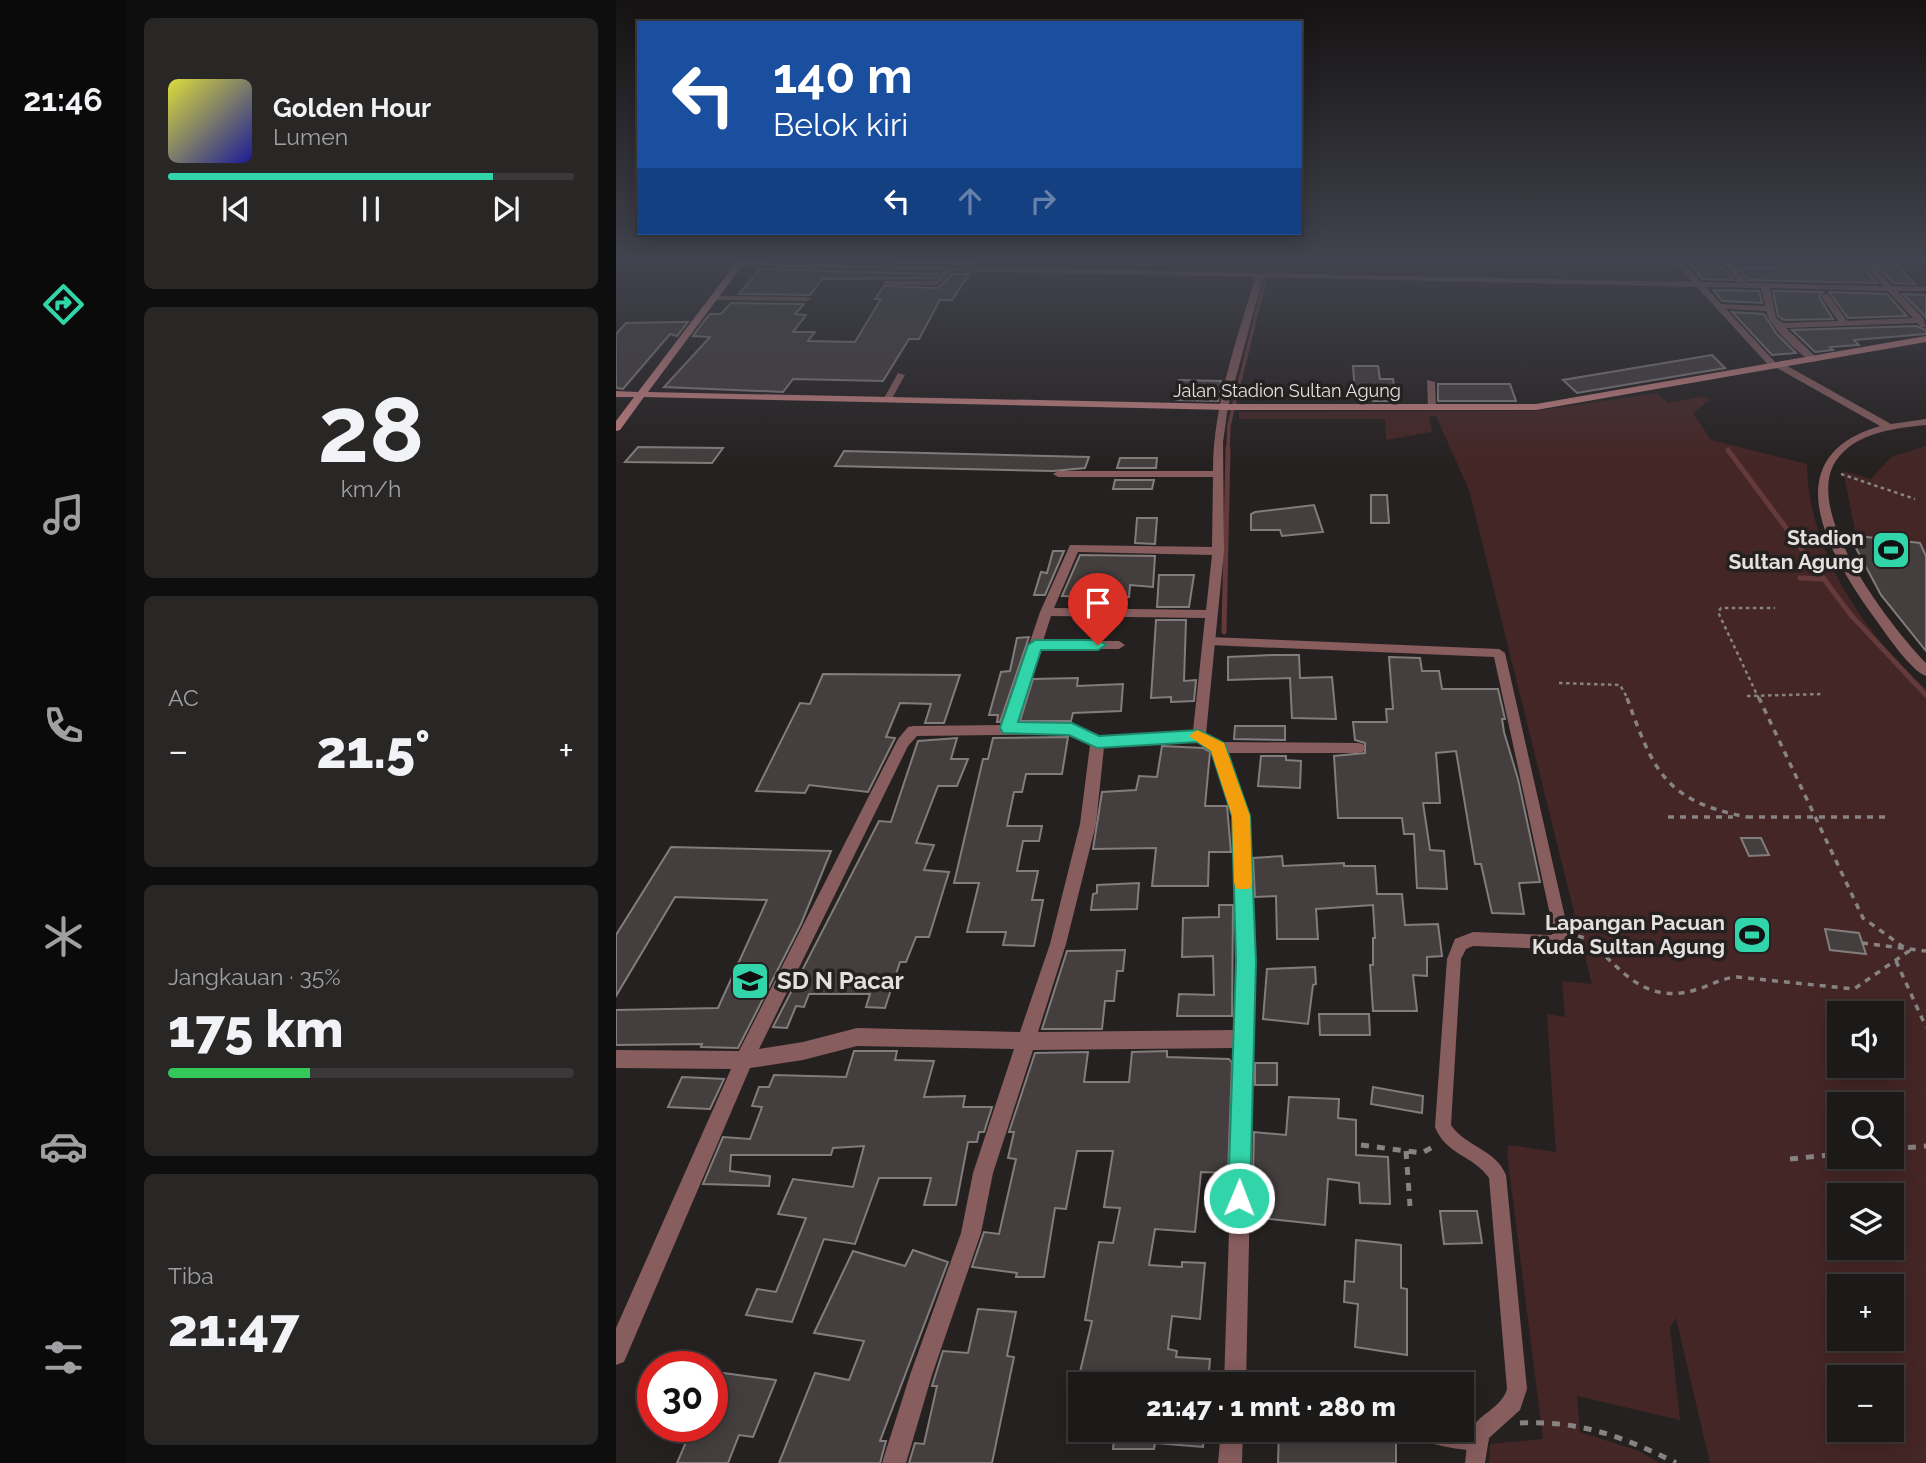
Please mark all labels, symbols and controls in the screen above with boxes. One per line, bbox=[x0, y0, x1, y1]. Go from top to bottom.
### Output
text: 140 m bbox=[773, 47, 913, 104]
icon: left bbox=[658, 49, 749, 140]
text: 21:46 bbox=[23, 81, 103, 118]
text: Golden Hour bbox=[273, 93, 431, 123]
text: Belok kiri bbox=[773, 106, 908, 143]
text: Lumen bbox=[273, 123, 348, 150]
icon: left bbox=[878, 182, 916, 220]
icon: ahead bbox=[951, 182, 989, 220]
icon: right bbox=[1024, 182, 1062, 220]
icon: previous bbox=[217, 190, 255, 228]
icon: pause bbox=[352, 190, 390, 228]
icon: next bbox=[487, 190, 525, 228]
icon: directions bbox=[39, 280, 88, 329]
text: 28 bbox=[318, 376, 424, 483]
street label: Jalan Stadion Sultan Agung bbox=[1173, 380, 1401, 401]
text: km/h bbox=[341, 475, 401, 502]
icon: music bbox=[39, 490, 88, 539]
place label: Stadion Sultan Agung bbox=[1728, 525, 1864, 574]
sports icon: Stadion Sultan Agung bbox=[1870, 529, 1912, 571]
pin bbox=[1068, 573, 1128, 645]
icon: arrive bbox=[1079, 584, 1117, 622]
text: AC bbox=[168, 684, 199, 711]
icon: phone bbox=[39, 701, 88, 750]
text: 21.5° bbox=[316, 719, 430, 780]
text: − bbox=[168, 728, 188, 773]
text: + bbox=[558, 728, 574, 773]
place label: Lapangan Pacuan Kuda Sultan Agung bbox=[1532, 910, 1725, 959]
icon: climate bbox=[39, 912, 88, 961]
sports icon: Lapangan Pacuan Kuda Sultan Agung bbox=[1731, 914, 1773, 956]
school or university icon: SD N Pacar bbox=[729, 960, 771, 1002]
text: Jangkauan · 35% bbox=[168, 963, 341, 990]
place label: SD N Pacar bbox=[777, 966, 904, 995]
text: 175 km bbox=[168, 998, 344, 1059]
map controls bbox=[1827, 1001, 1904, 1442]
button: sound bbox=[1827, 1001, 1904, 1078]
button: search bbox=[1827, 1092, 1904, 1169]
icon: car bbox=[39, 1122, 88, 1171]
position arrow bbox=[1202, 1161, 1276, 1235]
button: layers bbox=[1827, 1183, 1904, 1260]
text: Tiba bbox=[168, 1262, 214, 1289]
button: + bbox=[1827, 1274, 1904, 1351]
text: 21:47 bbox=[168, 1297, 299, 1358]
icon: filters bbox=[39, 1333, 88, 1382]
speed limit sign: 30 bbox=[637, 1351, 728, 1442]
button: − bbox=[1827, 1365, 1904, 1442]
text: 21:47 · 1 mnt · 280 m bbox=[1146, 1392, 1396, 1422]

